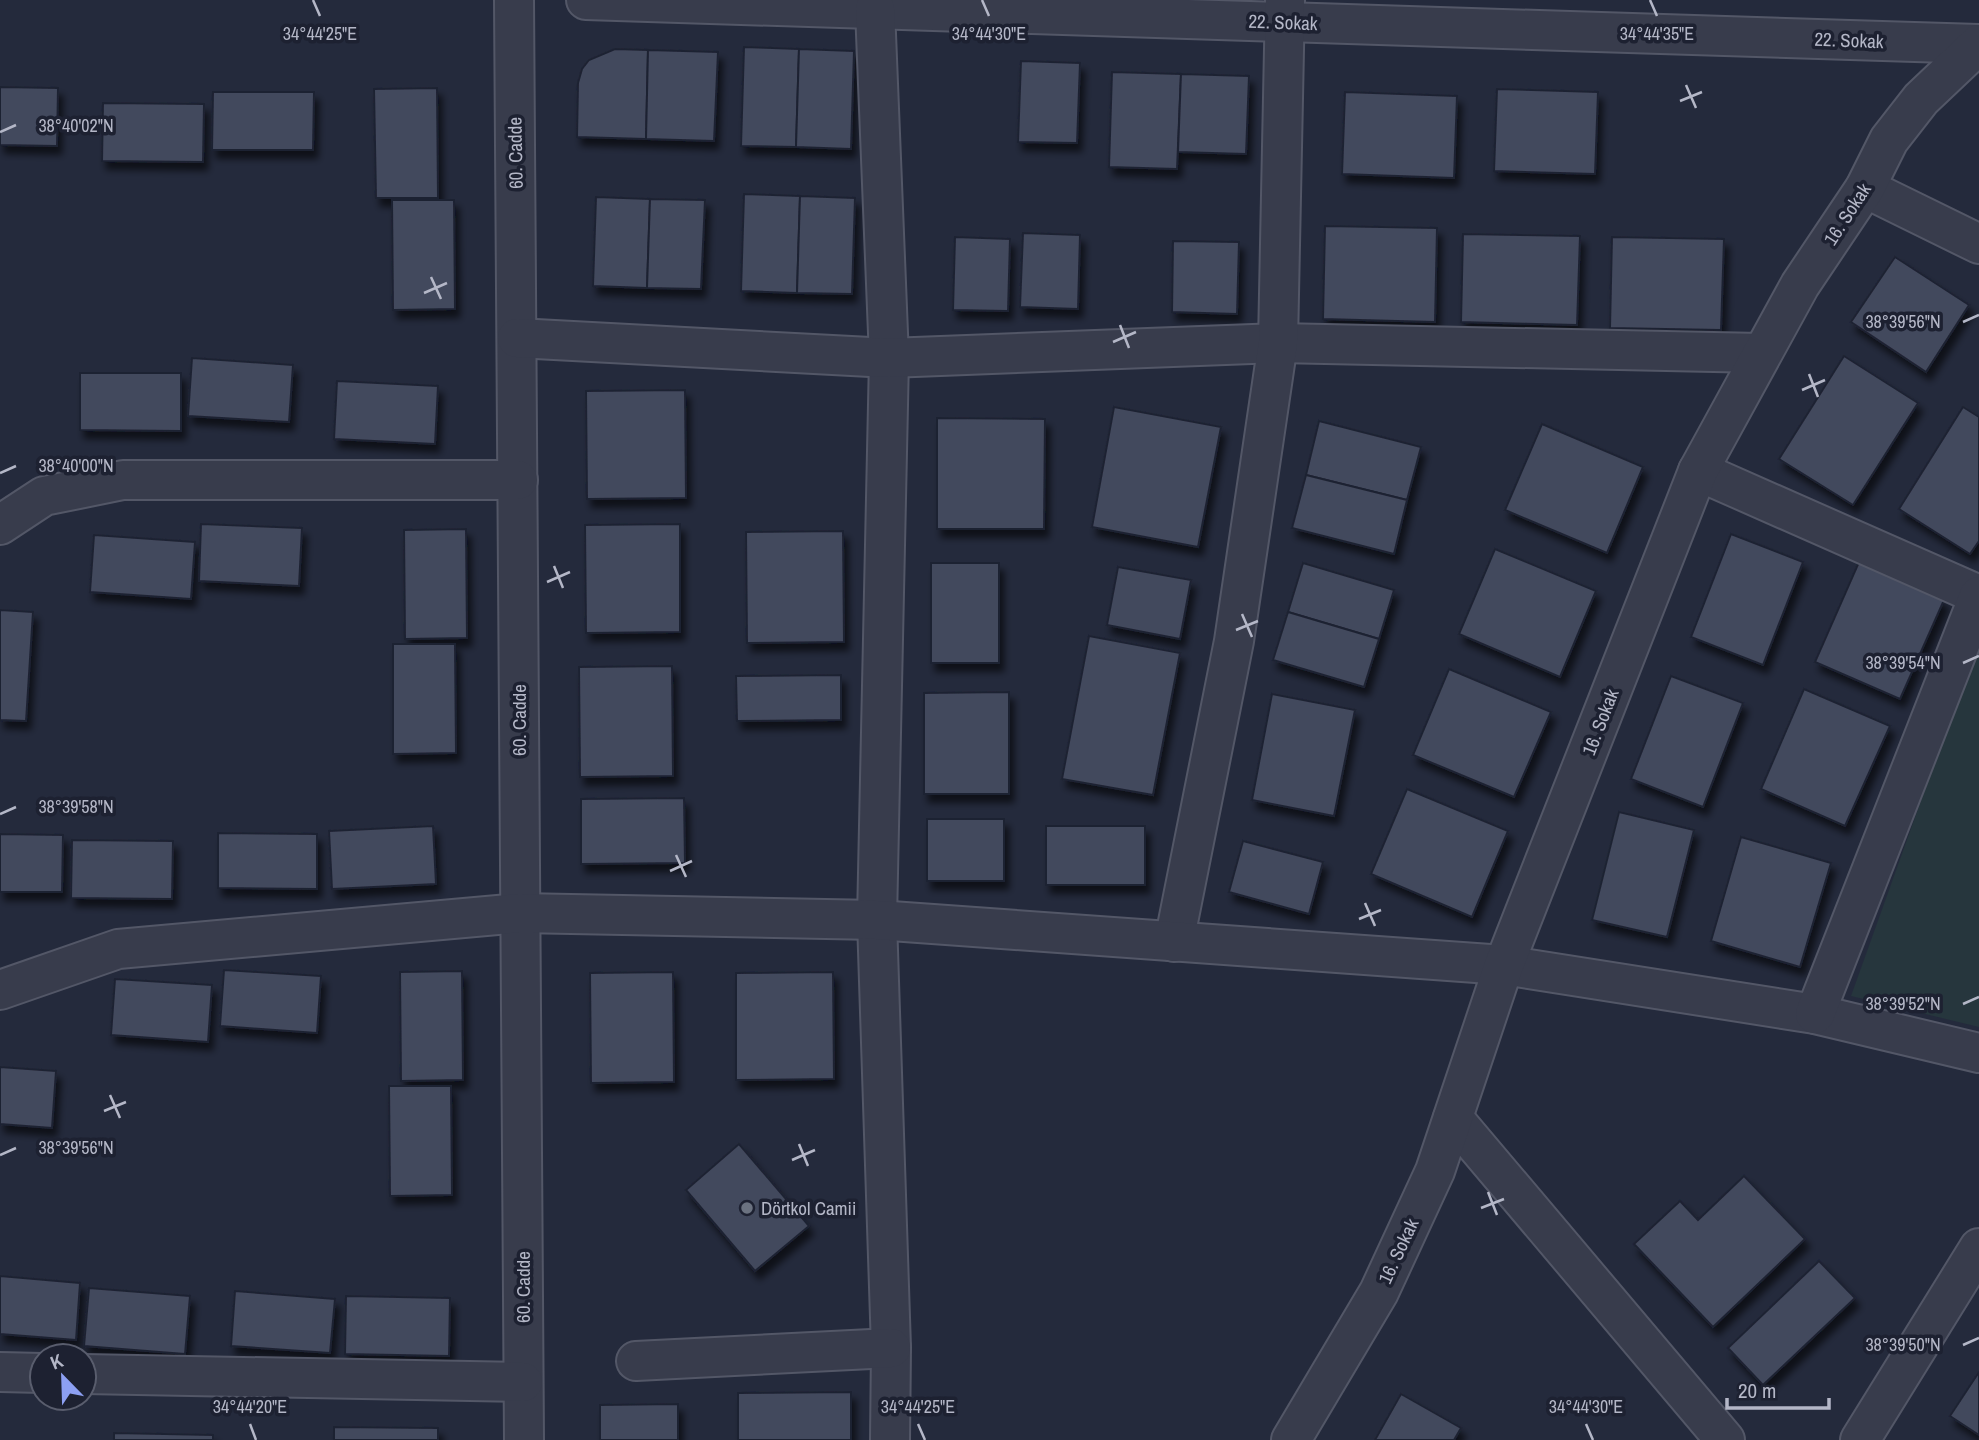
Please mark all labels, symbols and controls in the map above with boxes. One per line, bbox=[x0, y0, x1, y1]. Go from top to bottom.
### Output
street label: 22. Sokak bbox=[1248, 8, 1318, 36]
text: 34°44'25"E bbox=[283, 21, 357, 46]
text: 34°44'30"E bbox=[952, 21, 1026, 46]
text: 34°44'35"E bbox=[1620, 21, 1694, 46]
street label: 22. Sokak bbox=[1814, 26, 1884, 54]
text: 38°40'02"N bbox=[38, 113, 114, 138]
street label: 60. Cadde bbox=[501, 117, 529, 189]
street label: 16. Sokak bbox=[1817, 178, 1877, 250]
text: 38°39'56"N bbox=[1865, 309, 1941, 334]
text: 38°40'00"N bbox=[38, 453, 114, 478]
text: 38°39'54"N bbox=[1865, 650, 1941, 675]
street label: 60. Cadde bbox=[506, 684, 532, 756]
street label: 16. Sokak bbox=[1575, 685, 1625, 759]
text: 38°39'58"N bbox=[38, 794, 114, 819]
text: 38°39'52"N bbox=[1865, 991, 1941, 1016]
text: 38°39'56"N bbox=[38, 1135, 114, 1160]
place label: Dörtkol Camii bbox=[761, 1195, 856, 1221]
marker: Dörtkol Camii bbox=[739, 1200, 755, 1216]
street label: 16. Sokak bbox=[1372, 1214, 1425, 1288]
street label: 60. Cadde bbox=[510, 1251, 536, 1323]
text: 38°39'50"N bbox=[1865, 1332, 1941, 1357]
north arrow bbox=[28, 1342, 98, 1412]
text: K bbox=[46, 1347, 67, 1376]
scale bar bbox=[1727, 1366, 1828, 1410]
text: 20 m bbox=[1738, 1376, 1776, 1405]
text: 34°44'20"E bbox=[213, 1394, 287, 1419]
text: 34°44'25"E bbox=[881, 1394, 955, 1419]
text: 34°44'30"E bbox=[1549, 1394, 1623, 1419]

